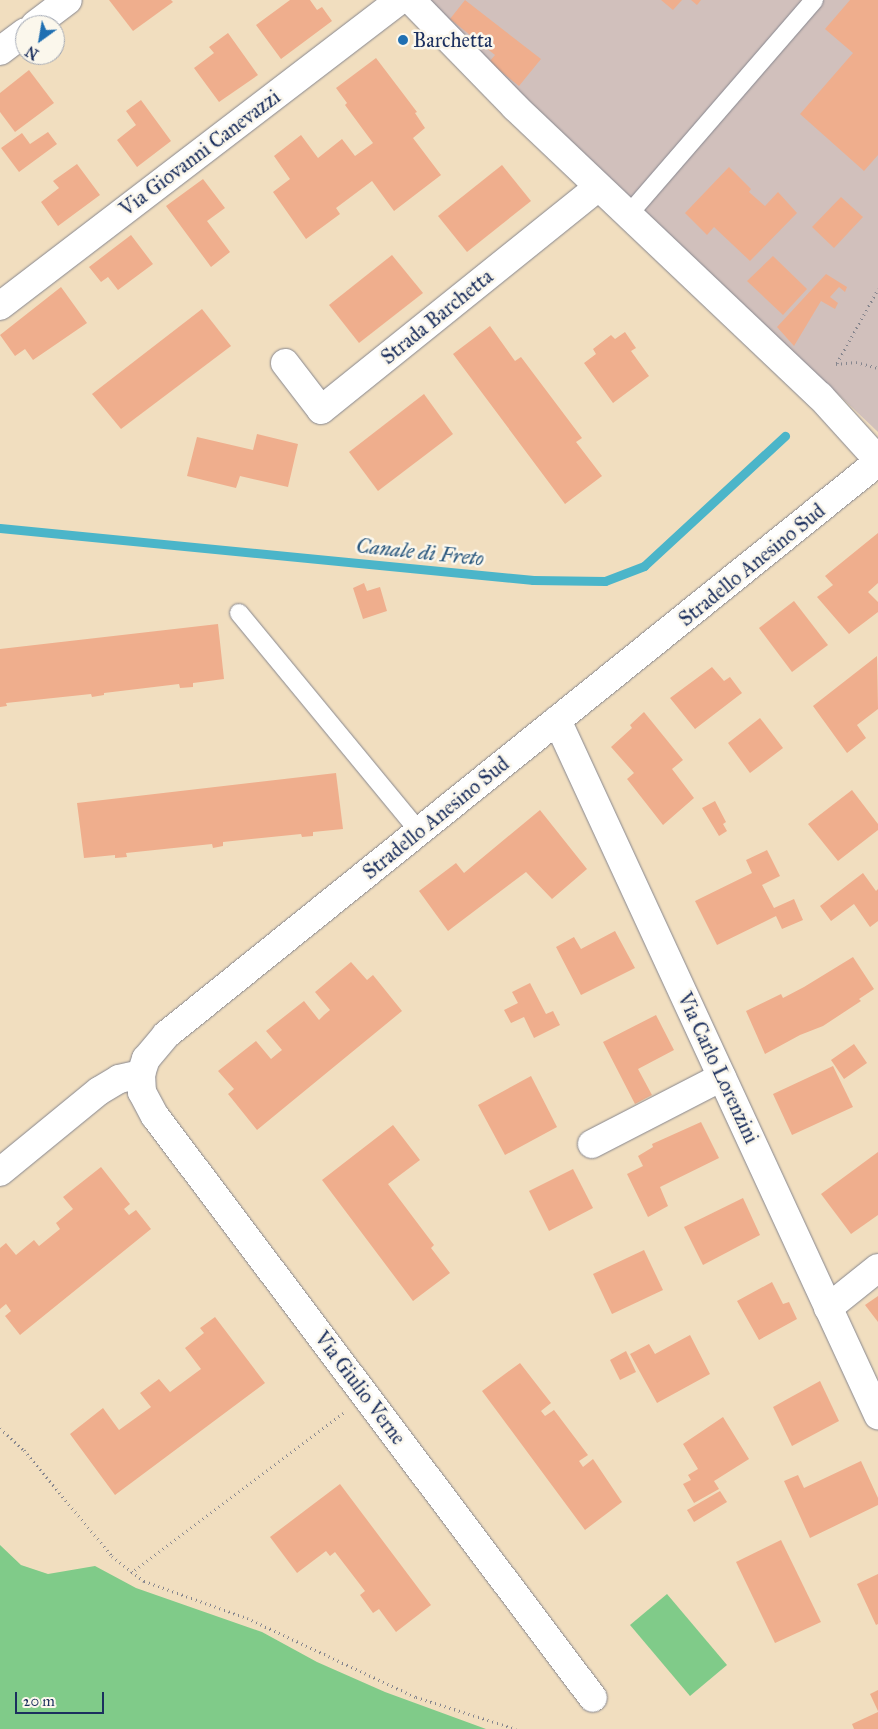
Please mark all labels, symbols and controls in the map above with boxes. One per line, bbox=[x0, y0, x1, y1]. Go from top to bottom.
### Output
north arrow bbox=[15, 15, 65, 65]
place label: Barchetta bbox=[413, 28, 493, 52]
marker: Barchetta bbox=[397, 34, 409, 46]
text: N bbox=[23, 42, 42, 63]
street label: Via Giovanni Canevazzi bbox=[115, 85, 285, 221]
street label: Strada Barchetta bbox=[376, 265, 498, 369]
street label: Stradello Anesino Sud bbox=[674, 499, 830, 631]
water label: Canale di Freto bbox=[355, 533, 485, 571]
street label: Stradello Anesino Sud bbox=[358, 752, 514, 884]
street label: Via Carlo Lorenzini bbox=[672, 989, 764, 1147]
street label: Via Giulio Verne bbox=[310, 1327, 410, 1449]
scale bar bbox=[18, 1682, 106, 1714]
text: 20 m bbox=[23, 1692, 55, 1710]

